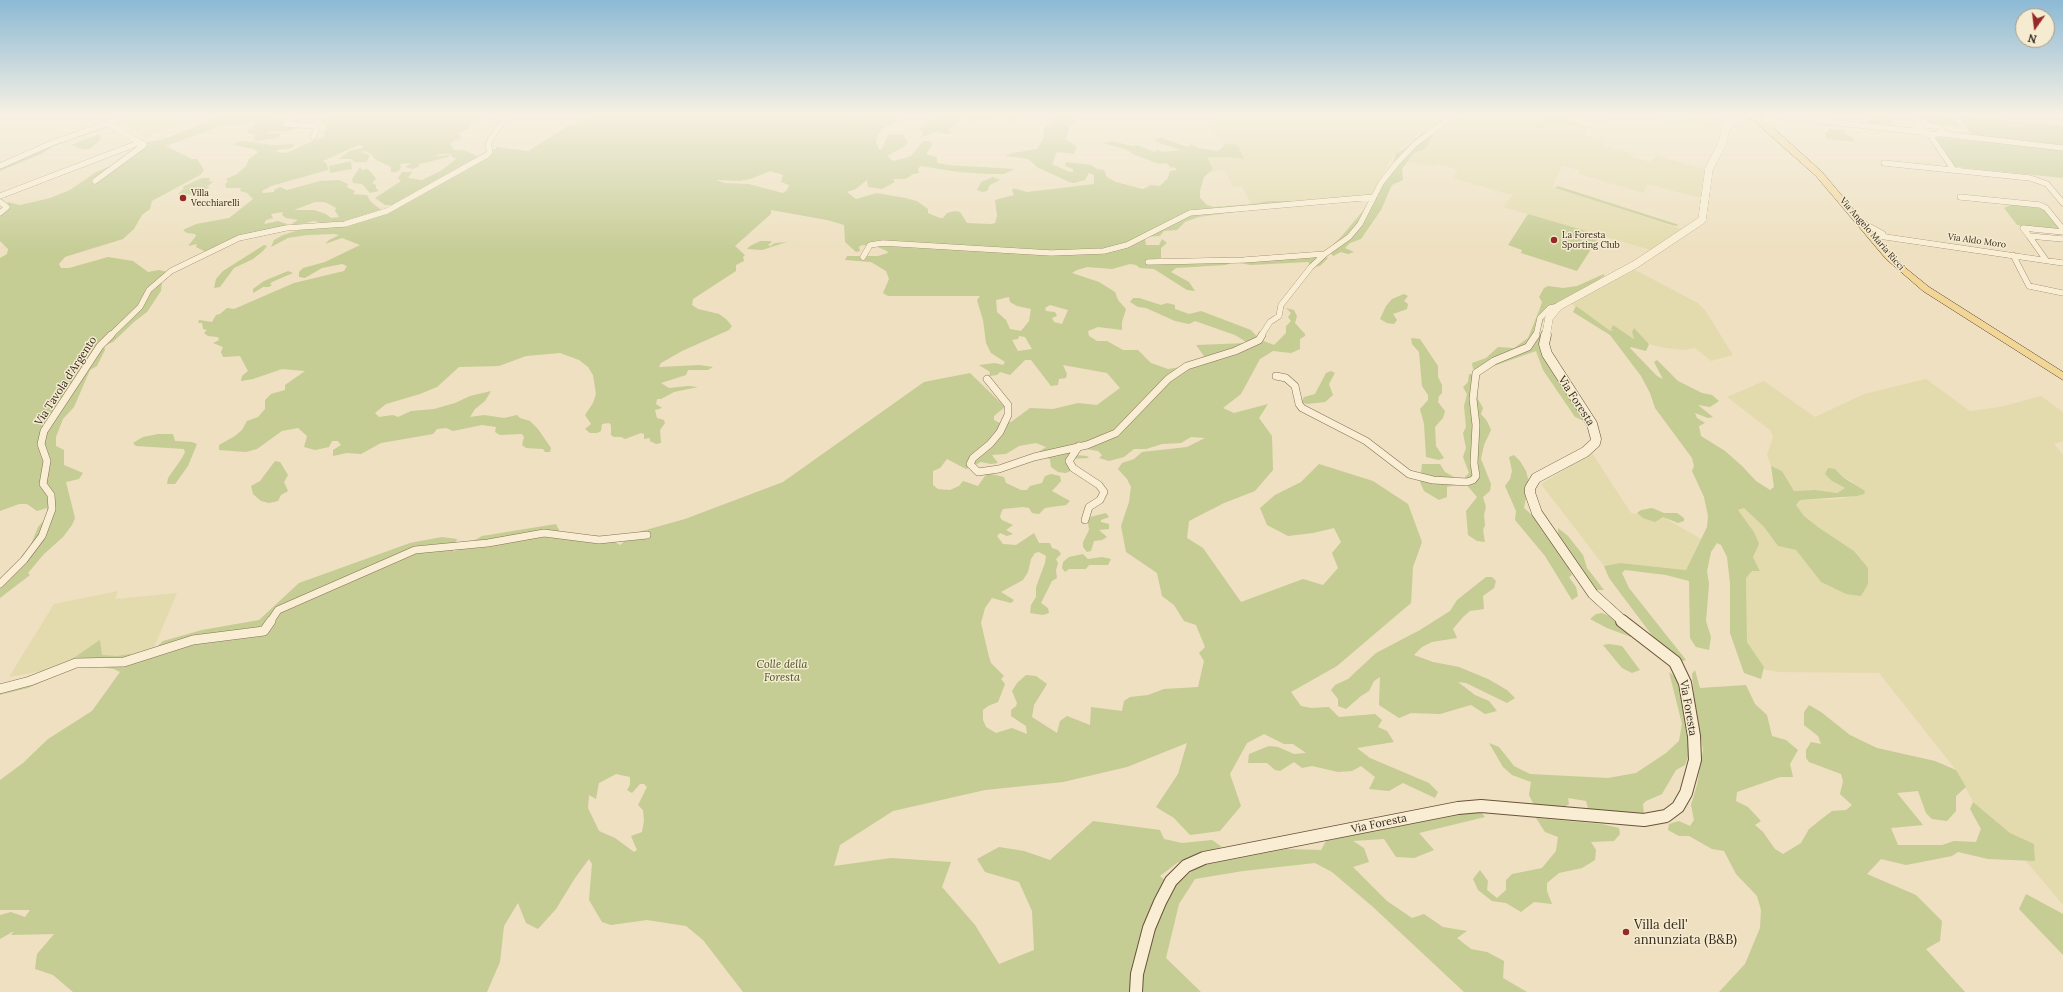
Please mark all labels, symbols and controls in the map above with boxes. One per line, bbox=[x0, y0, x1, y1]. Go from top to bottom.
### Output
north arrow bbox=[2015, 8, 2055, 48]
text: N bbox=[2027, 31, 2038, 46]
place label: Villa Vecchiarelli bbox=[191, 188, 240, 209]
marker: Villa Vecchiarelli bbox=[178, 193, 188, 203]
street label: Via Angelo Maria Ricci bbox=[1837, 195, 1907, 273]
place label: La Foresta Sporting Club bbox=[1562, 230, 1620, 251]
street label: Via Aldo Moro bbox=[1947, 232, 2007, 250]
marker: La Foresta Sporting Club bbox=[1549, 235, 1559, 245]
street label: Via Tavola d'Argento bbox=[32, 334, 100, 428]
street label: Via Foresta bbox=[1555, 374, 1597, 428]
park label: Colle della Foresta bbox=[756, 658, 808, 684]
street label: Via Foresta bbox=[1677, 679, 1699, 737]
street label: Via Foresta bbox=[1350, 812, 1408, 836]
place label: Villa dell' annunziata (B&B) bbox=[1634, 917, 1737, 948]
marker: Villa dell' annunziata (B&B) bbox=[1621, 927, 1631, 937]

